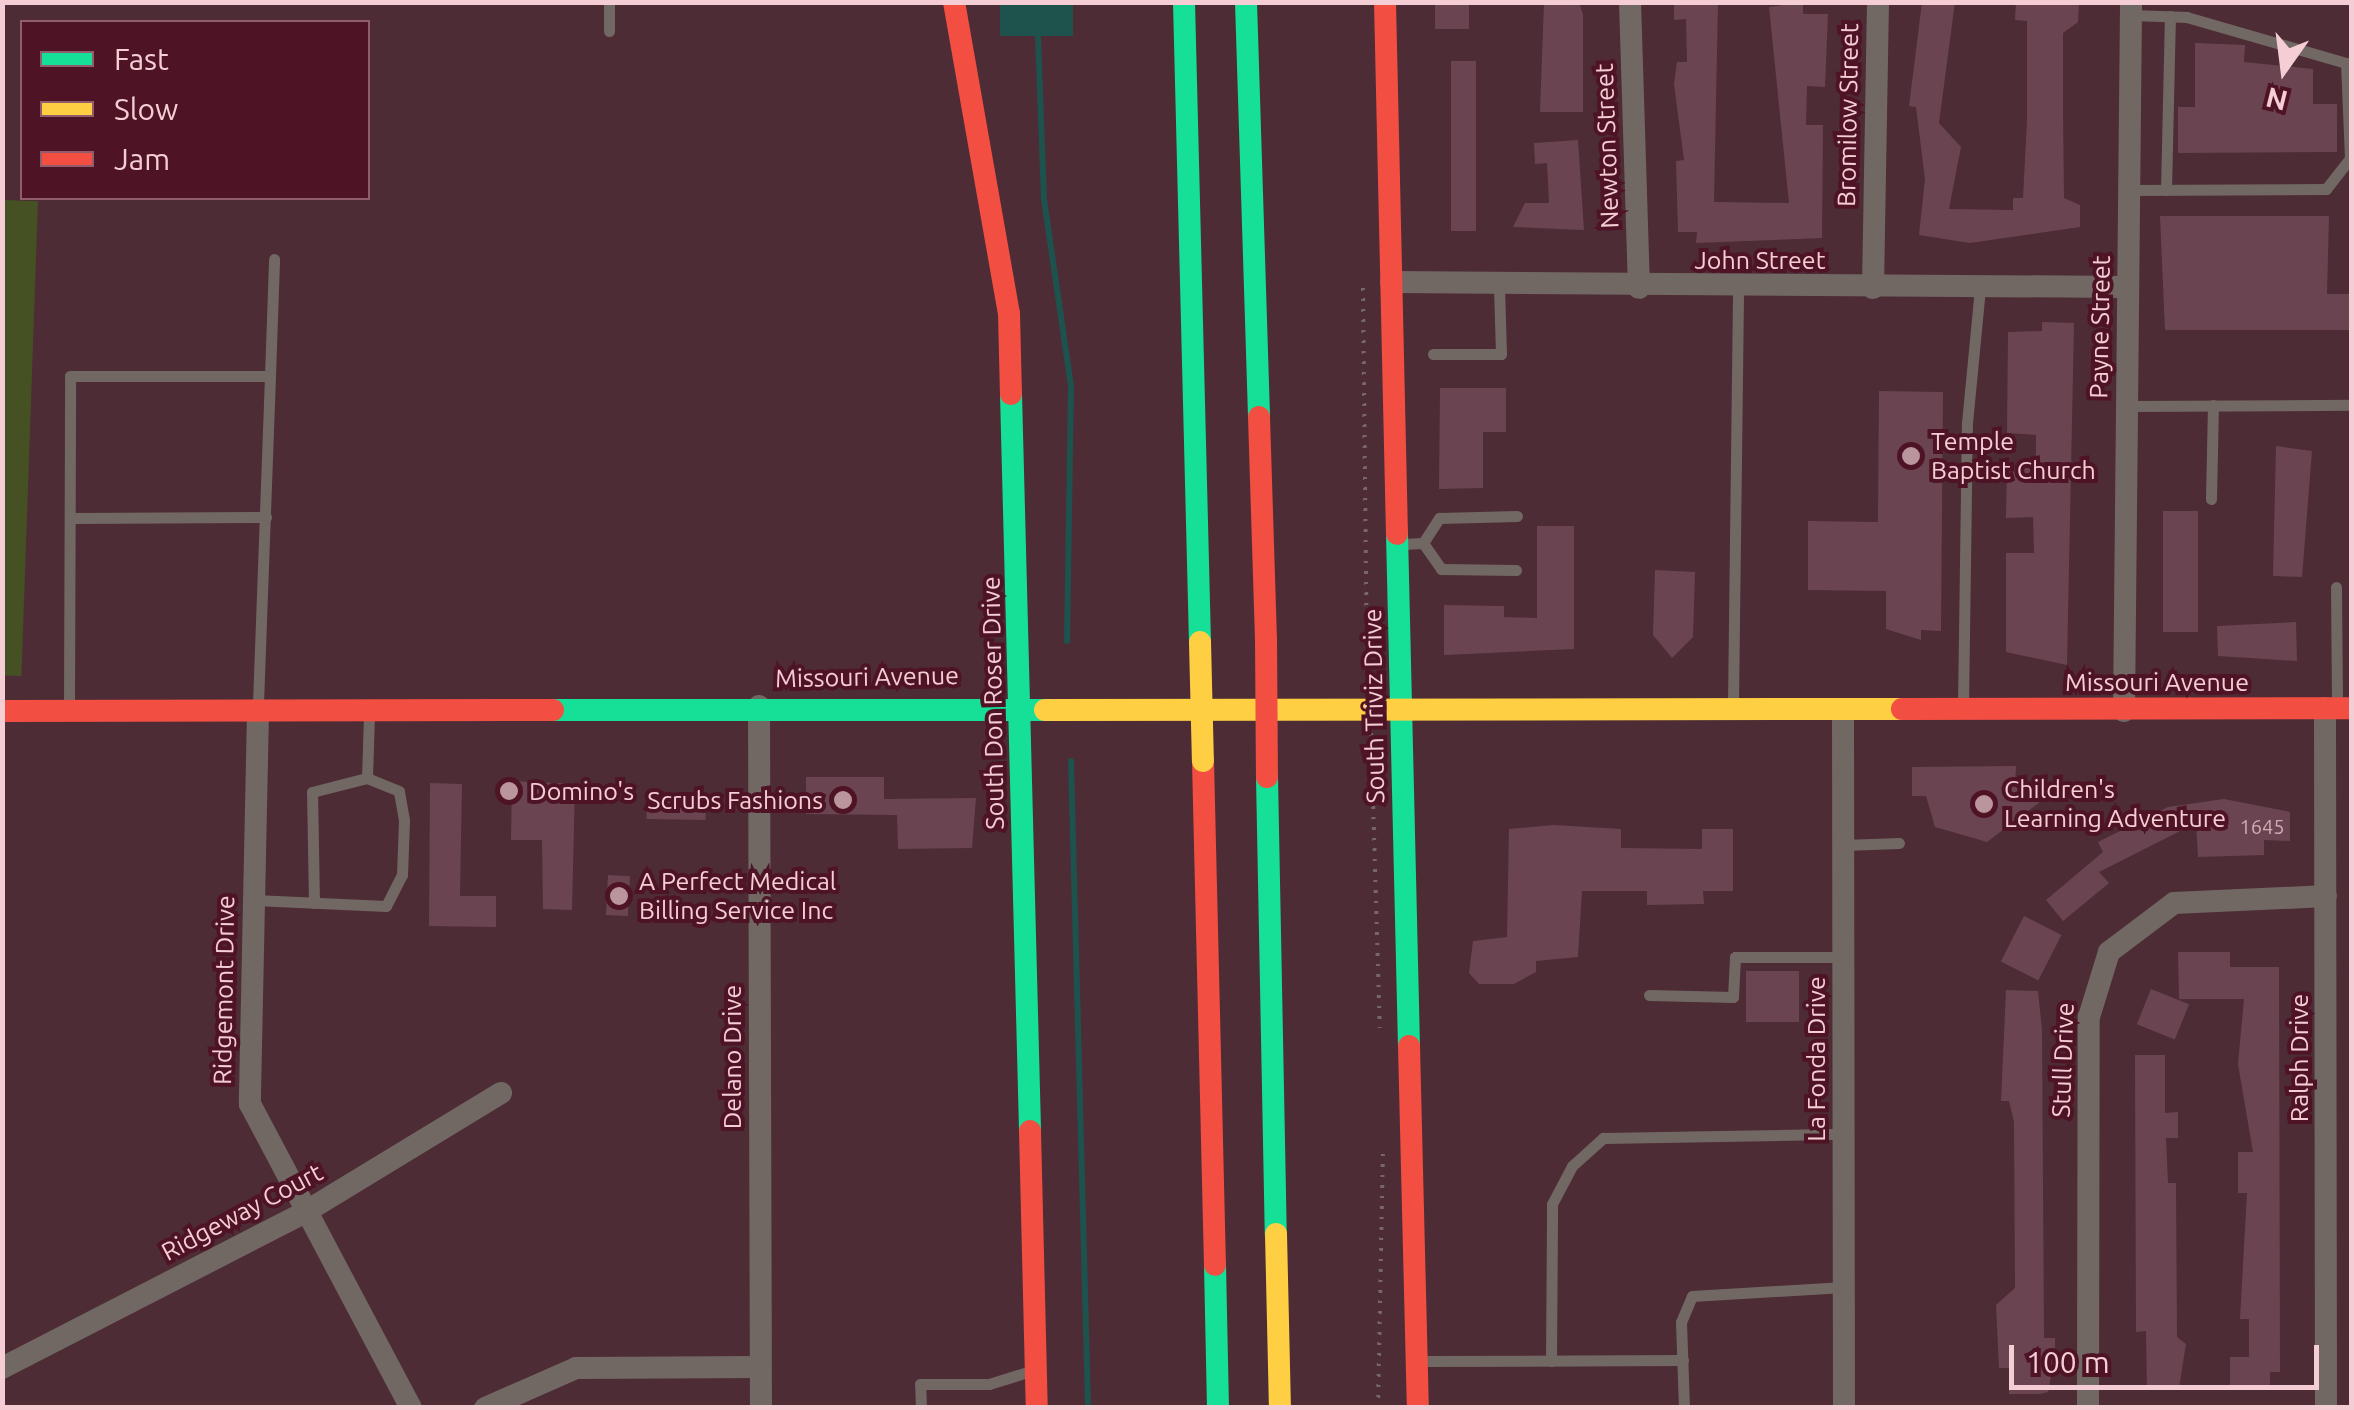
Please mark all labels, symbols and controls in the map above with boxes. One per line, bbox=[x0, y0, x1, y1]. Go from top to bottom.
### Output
legend bbox=[20, 20, 370, 200]
north arrow bbox=[2234, 20, 2334, 120]
street label: Bromilow Street bbox=[1831, 23, 1865, 207]
text: Fast bbox=[114, 42, 169, 76]
street label: Newton Street bbox=[1589, 63, 1625, 229]
text: N bbox=[2263, 82, 2291, 117]
text: Slow bbox=[114, 92, 178, 126]
text: Jam bbox=[114, 142, 170, 176]
street label: John Street bbox=[1695, 245, 1825, 275]
street label: Payne Street bbox=[2084, 255, 2116, 399]
place label: Temple Baptist Church bbox=[1931, 427, 2096, 486]
marker: Temple Baptist Church bbox=[1900, 445, 1922, 467]
street label: South Don Roser Drive bbox=[976, 576, 1010, 830]
street label: South Triviz Drive bbox=[1357, 608, 1391, 804]
street label: Missouri Avenue bbox=[775, 660, 959, 694]
street label: Missouri Avenue bbox=[2065, 667, 2249, 697]
place label: Children's Learning Adventure bbox=[2004, 775, 2226, 834]
place label: Domino's bbox=[529, 776, 634, 806]
marker: Domino's bbox=[498, 780, 520, 802]
place label: Scrubs Fashions bbox=[647, 785, 823, 815]
marker: Scrubs Fashions bbox=[832, 789, 854, 811]
marker: Children's Learning Adventure bbox=[1973, 793, 1995, 815]
house number: 1645 bbox=[2239, 814, 2285, 838]
place label: A Perfect Medical Billing Service Inc bbox=[639, 867, 836, 926]
marker: A Perfect Medical Billing Service Inc bbox=[608, 885, 630, 907]
street label: Ridgemont Drive bbox=[207, 895, 241, 1085]
street label: La Fonda Drive bbox=[1801, 976, 1831, 1142]
street label: Delano Drive bbox=[717, 985, 747, 1129]
street label: Ralph Drive bbox=[2284, 994, 2314, 1122]
street label: Stull Drive bbox=[2046, 1002, 2080, 1118]
street label: Ridgeway Court bbox=[156, 1157, 328, 1267]
scale bar bbox=[2014, 1325, 2324, 1387]
text: 100 m bbox=[2026, 1345, 2110, 1379]

